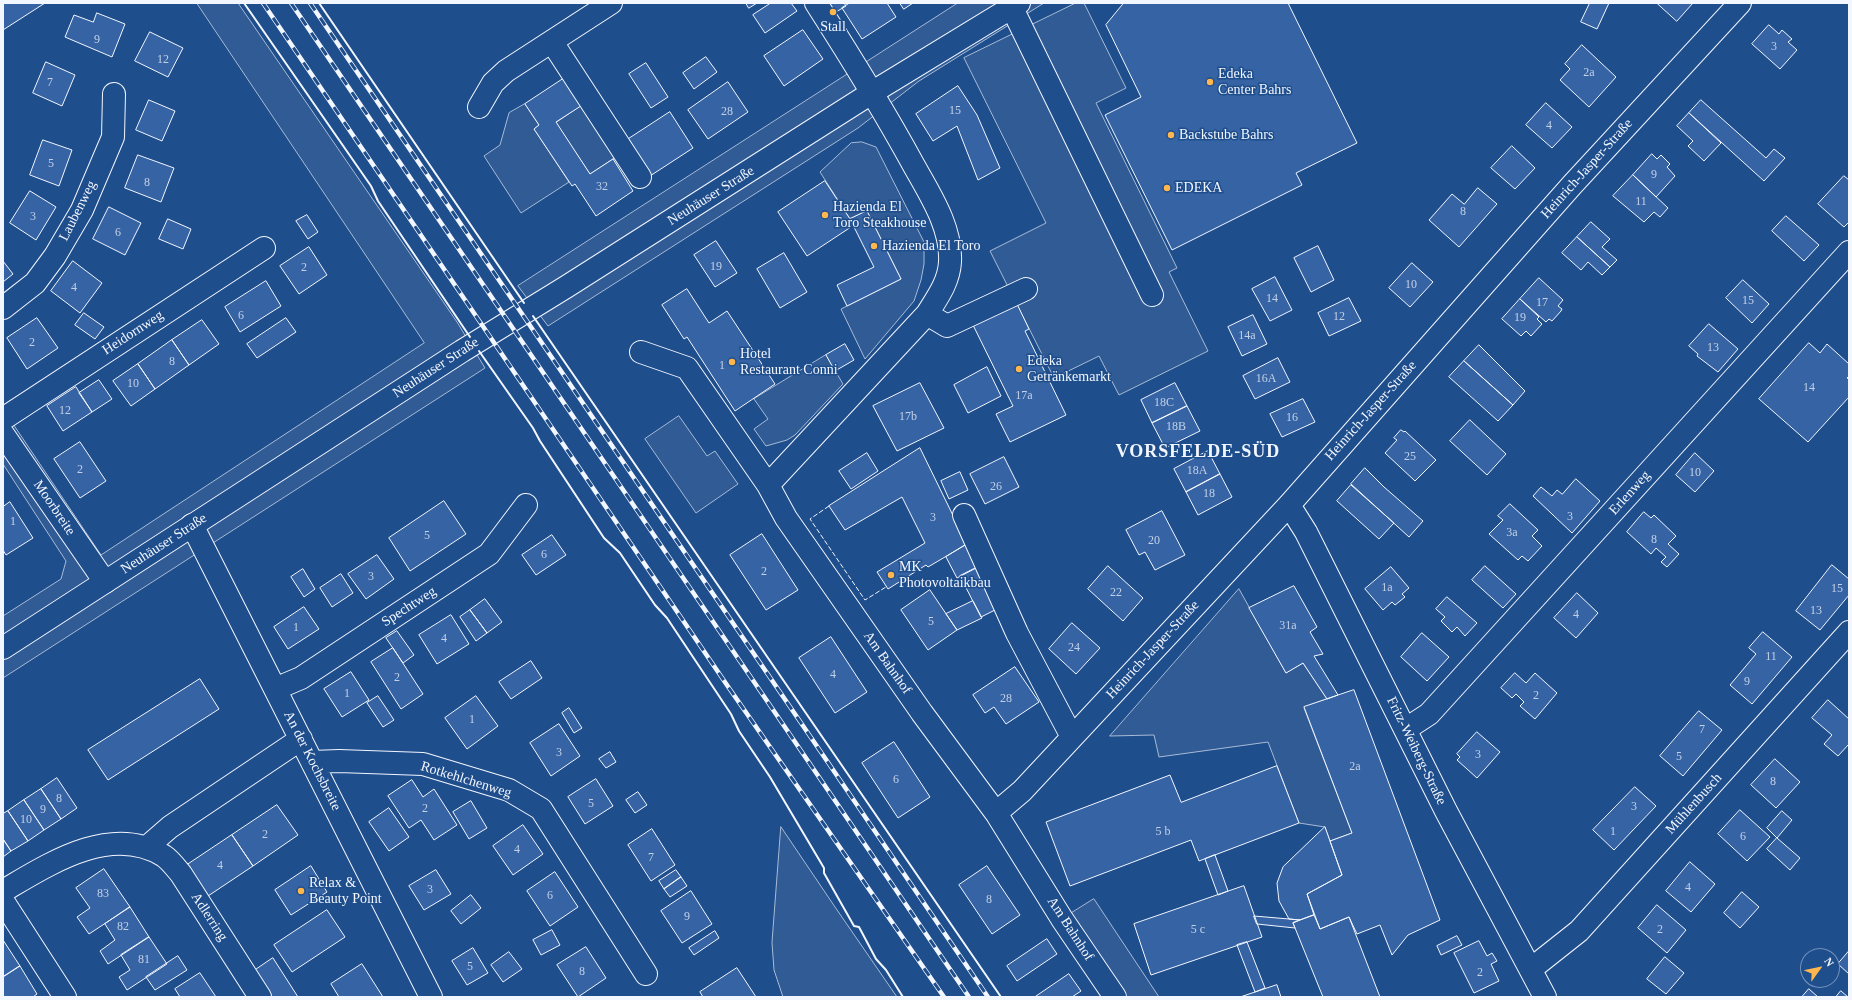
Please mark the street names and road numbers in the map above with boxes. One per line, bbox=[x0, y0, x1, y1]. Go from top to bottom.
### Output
street label: Heinrich-Jasper-Straße bbox=[1538, 116, 1636, 222]
street label: Neuhäuser Straße bbox=[665, 163, 757, 229]
street label: Laubenweg bbox=[56, 178, 100, 244]
street label: Heidornweg bbox=[99, 307, 167, 359]
street label: Neuhäuser Straße bbox=[390, 334, 482, 402]
street label: Heinrich-Jasper-Straße bbox=[1322, 358, 1420, 464]
street label: Erlenweg bbox=[1606, 467, 1654, 519]
street label: Moorbreite bbox=[29, 477, 79, 539]
street label: Neuhäuser Straße bbox=[118, 510, 210, 578]
street label: Spechtweg bbox=[379, 583, 439, 631]
street label: Heinrich-Jasper-Straße bbox=[1103, 597, 1203, 703]
street label: Am Bahnhof bbox=[859, 628, 915, 698]
street label: Fritz-Weiberg-Straße bbox=[1383, 694, 1449, 808]
street label: An der Kochsbreite bbox=[280, 708, 344, 814]
street label: Rotkehlchenweg bbox=[419, 758, 513, 802]
street label: Mühlenbusch bbox=[1662, 770, 1726, 838]
street label: Adlerring bbox=[187, 890, 231, 944]
street label: Am Bahnhof bbox=[1043, 894, 1097, 964]

